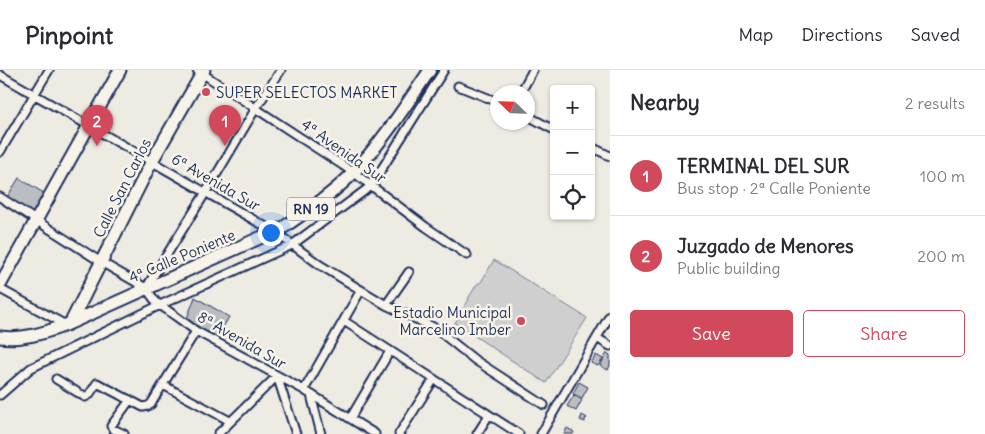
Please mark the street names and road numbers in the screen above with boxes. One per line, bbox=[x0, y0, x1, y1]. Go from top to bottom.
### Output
street label: 4ª Avenida Sur bbox=[298, 115, 390, 187]
street label: Calle San Carlos bbox=[89, 135, 155, 241]
street label: 6ª Avenida Sur bbox=[168, 149, 264, 215]
road number: RN 19 bbox=[287, 198, 335, 220]
street label: 4ª Calle Poniente bbox=[126, 225, 238, 287]
street label: 8ª Avenida Sur bbox=[194, 307, 290, 373]

